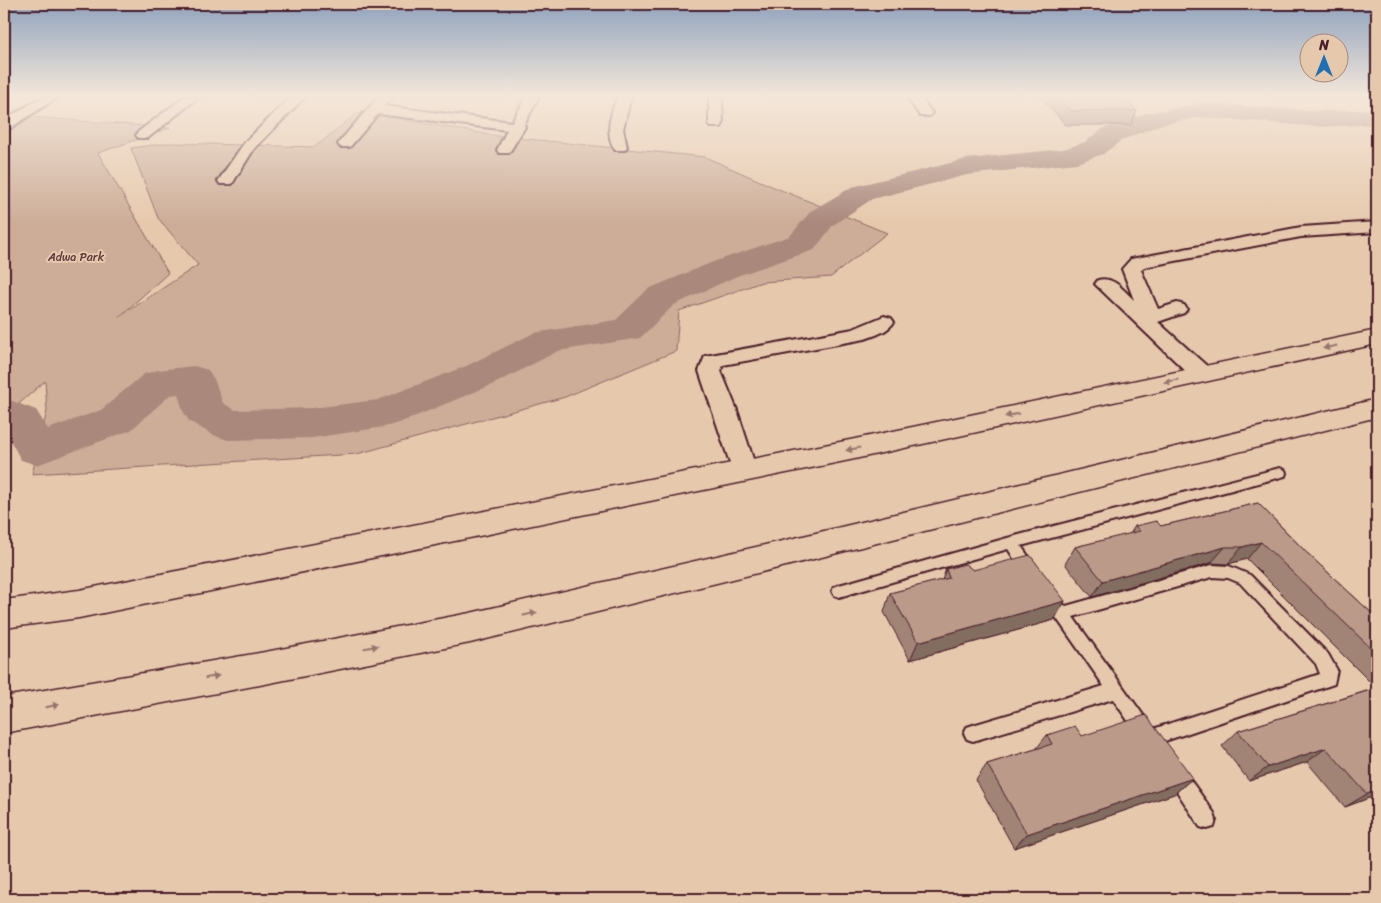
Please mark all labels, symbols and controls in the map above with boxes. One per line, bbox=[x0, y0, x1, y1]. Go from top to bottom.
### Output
north arrow bbox=[1298, 32, 1348, 82]
text: N bbox=[1318, 33, 1329, 58]
park label: Adwa Park bbox=[47, 246, 105, 268]
one-way arrow bbox=[1322, 343, 1337, 351]
one-way arrow bbox=[1163, 377, 1178, 385]
one-way arrow bbox=[1004, 411, 1019, 419]
one-way arrow bbox=[845, 445, 860, 453]
one-way arrow bbox=[523, 610, 538, 618]
one-way arrow bbox=[364, 643, 380, 651]
one-way arrow bbox=[204, 673, 220, 681]
one-way arrow bbox=[44, 701, 60, 709]

